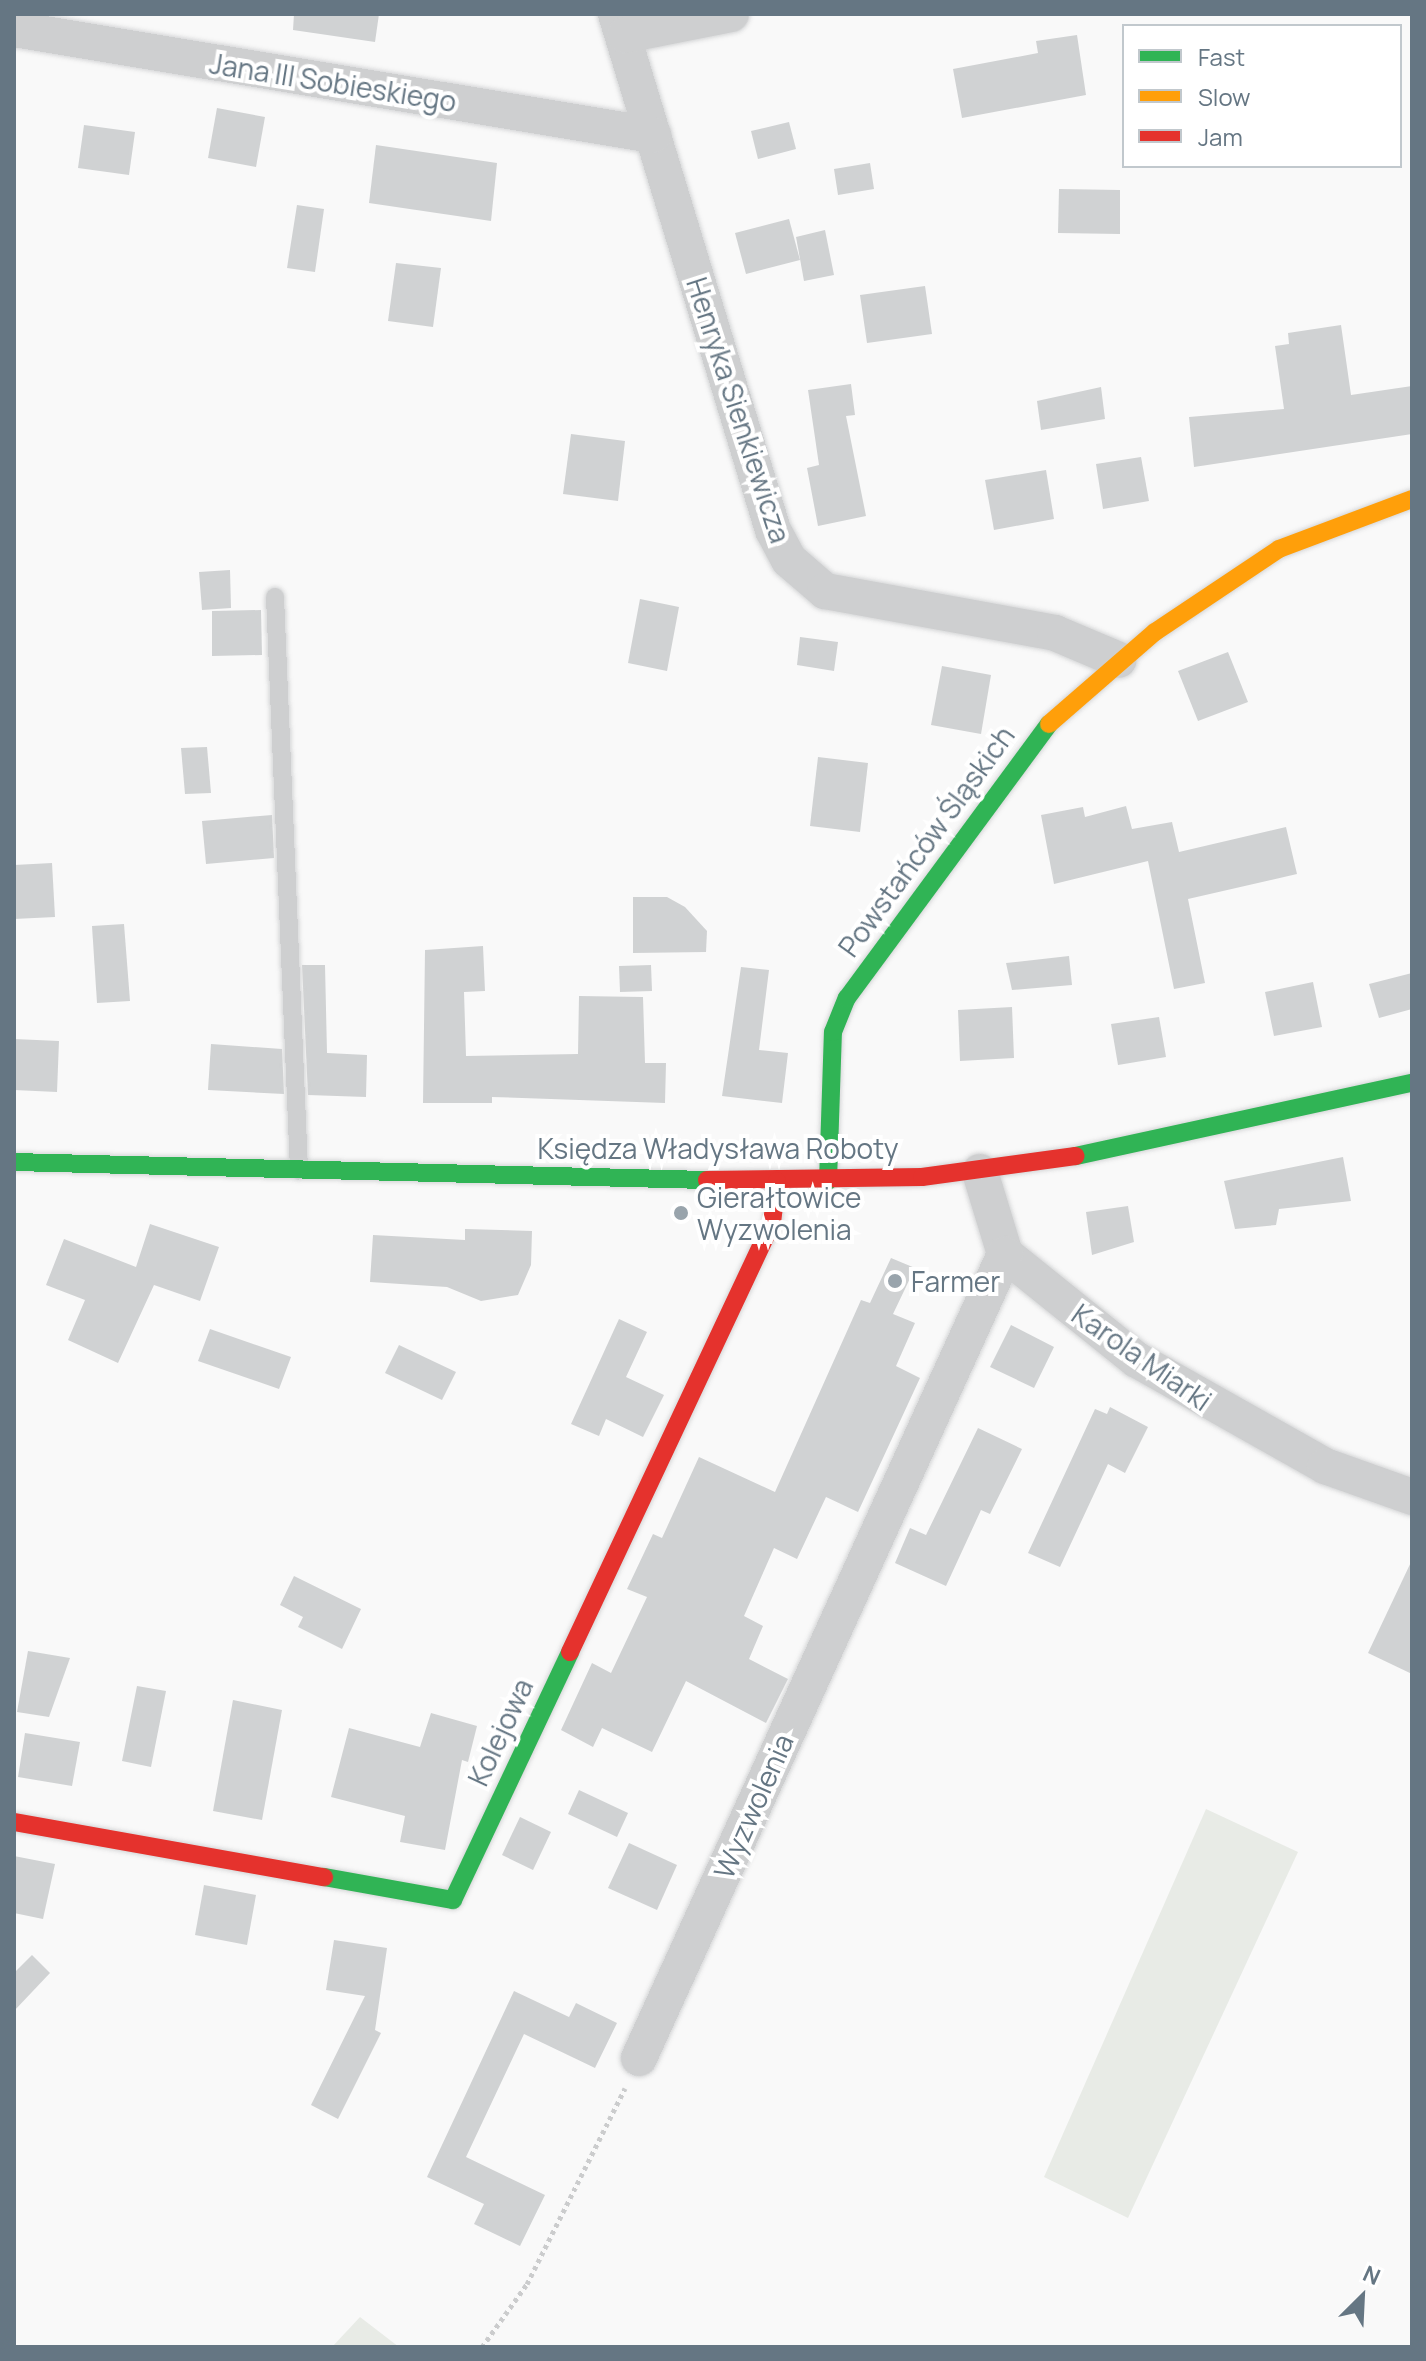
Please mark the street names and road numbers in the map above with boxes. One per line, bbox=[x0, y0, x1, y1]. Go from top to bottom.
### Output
street label: Jana III Sobieskiego bbox=[207, 46, 459, 118]
street label: Henryka Sienkiewicza bbox=[680, 273, 798, 547]
street label: Powstańców Śląskich bbox=[831, 719, 1021, 963]
street label: Księdza Władysława Roboty bbox=[537, 1131, 899, 1165]
street label: Karola Miarki bbox=[1066, 1297, 1218, 1417]
street label: Kolejowa bbox=[461, 1673, 539, 1791]
street label: Wyzwolenia bbox=[706, 1729, 800, 1883]

